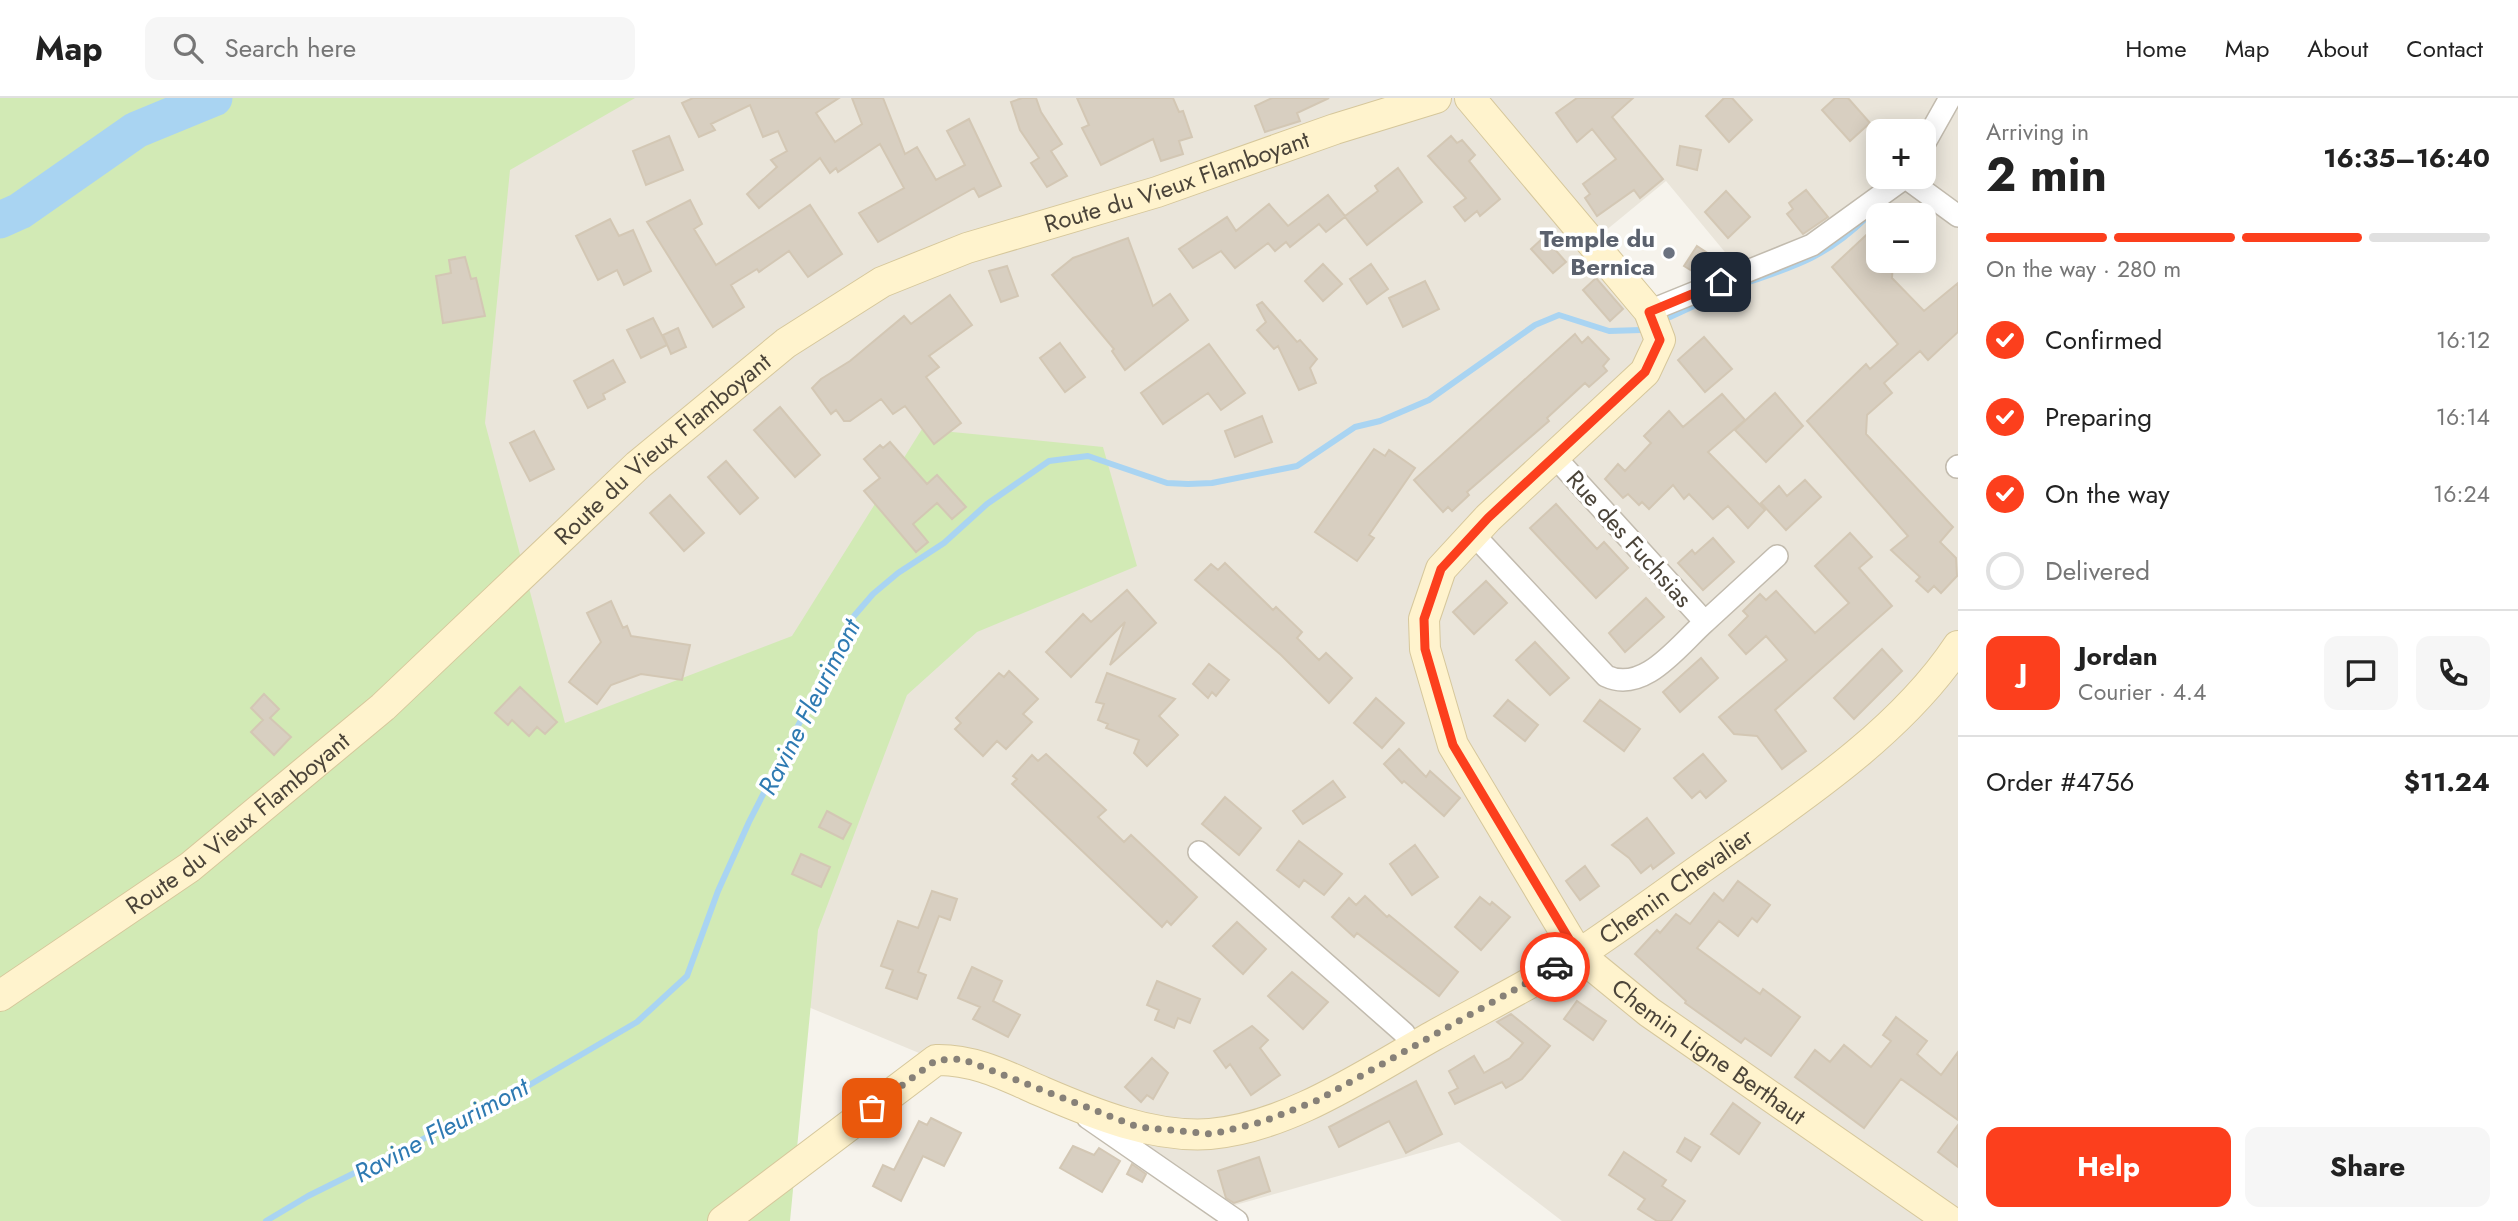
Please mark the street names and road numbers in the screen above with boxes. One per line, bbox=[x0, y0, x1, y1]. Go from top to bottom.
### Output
street label: Route du Vieux Flamboyant bbox=[1040, 121, 1314, 241]
street label: Route du Vieux Flamboyant bbox=[546, 344, 778, 553]
street label: Rue des Fuchsias bbox=[1558, 462, 1701, 615]
street label: Route du Vieux Flamboyant bbox=[118, 723, 357, 923]
street label: Chemin Chevalier bbox=[1592, 819, 1761, 953]
street label: Chemin Ligne Berthaut bbox=[1604, 970, 1813, 1133]

